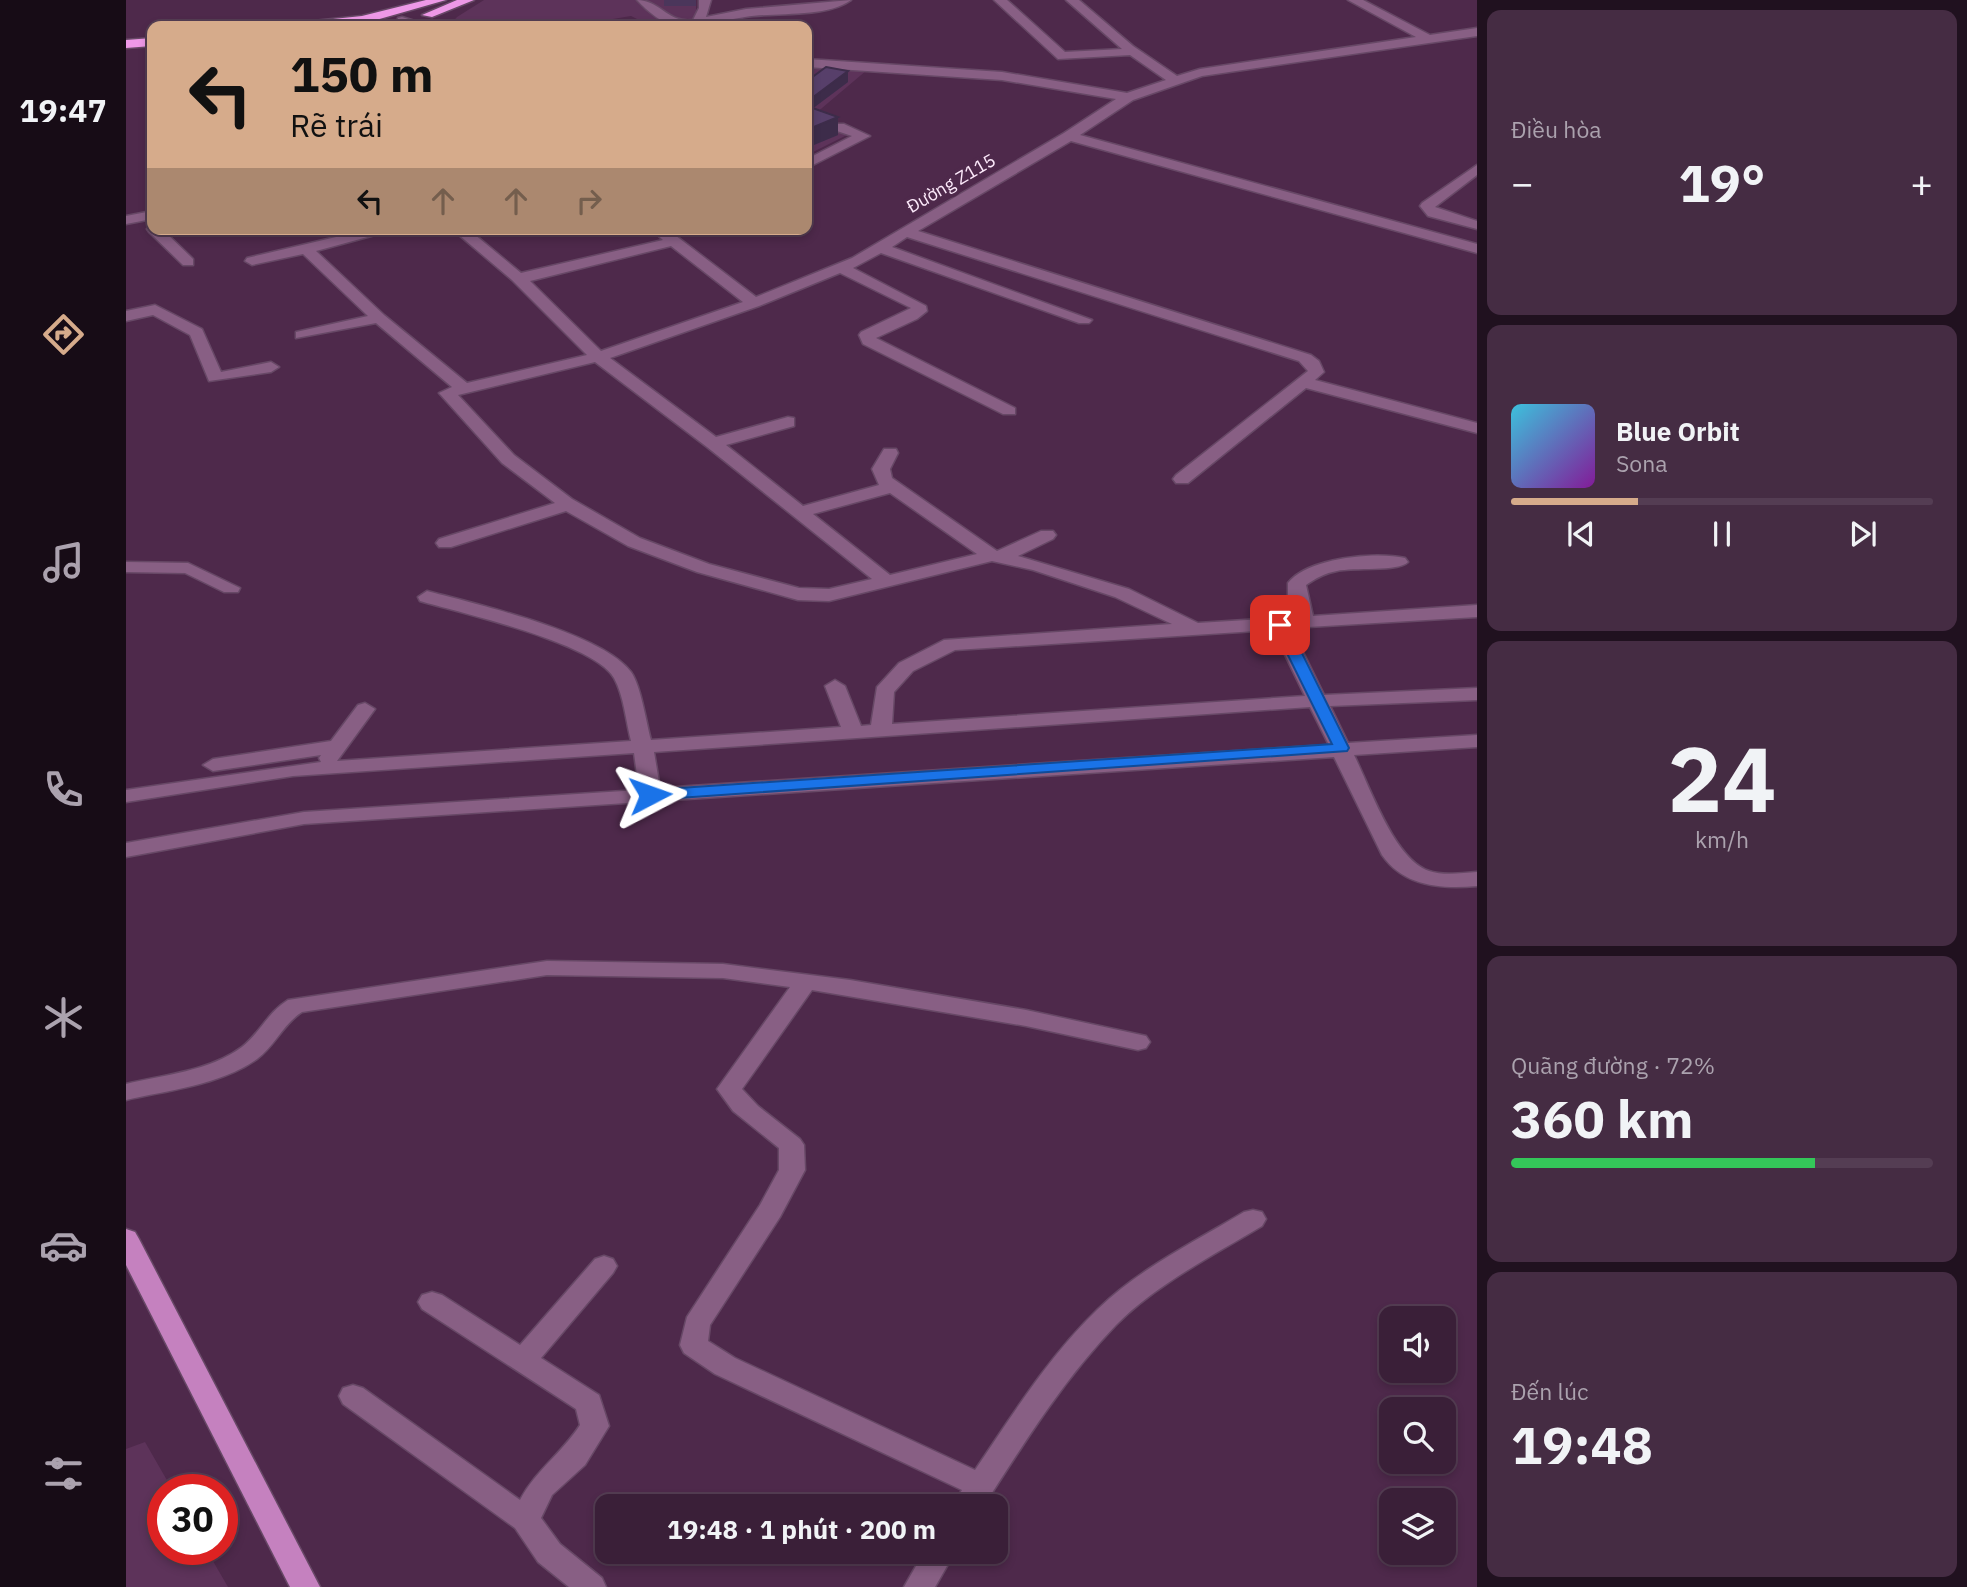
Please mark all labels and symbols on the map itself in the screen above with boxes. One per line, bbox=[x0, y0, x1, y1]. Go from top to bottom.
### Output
street label: Đường Z115 bbox=[902, 148, 1000, 218]
pin bbox=[1250, 595, 1310, 655]
position arrow bbox=[613, 758, 687, 832]
speed limit sign: 30 bbox=[147, 1474, 238, 1565]

